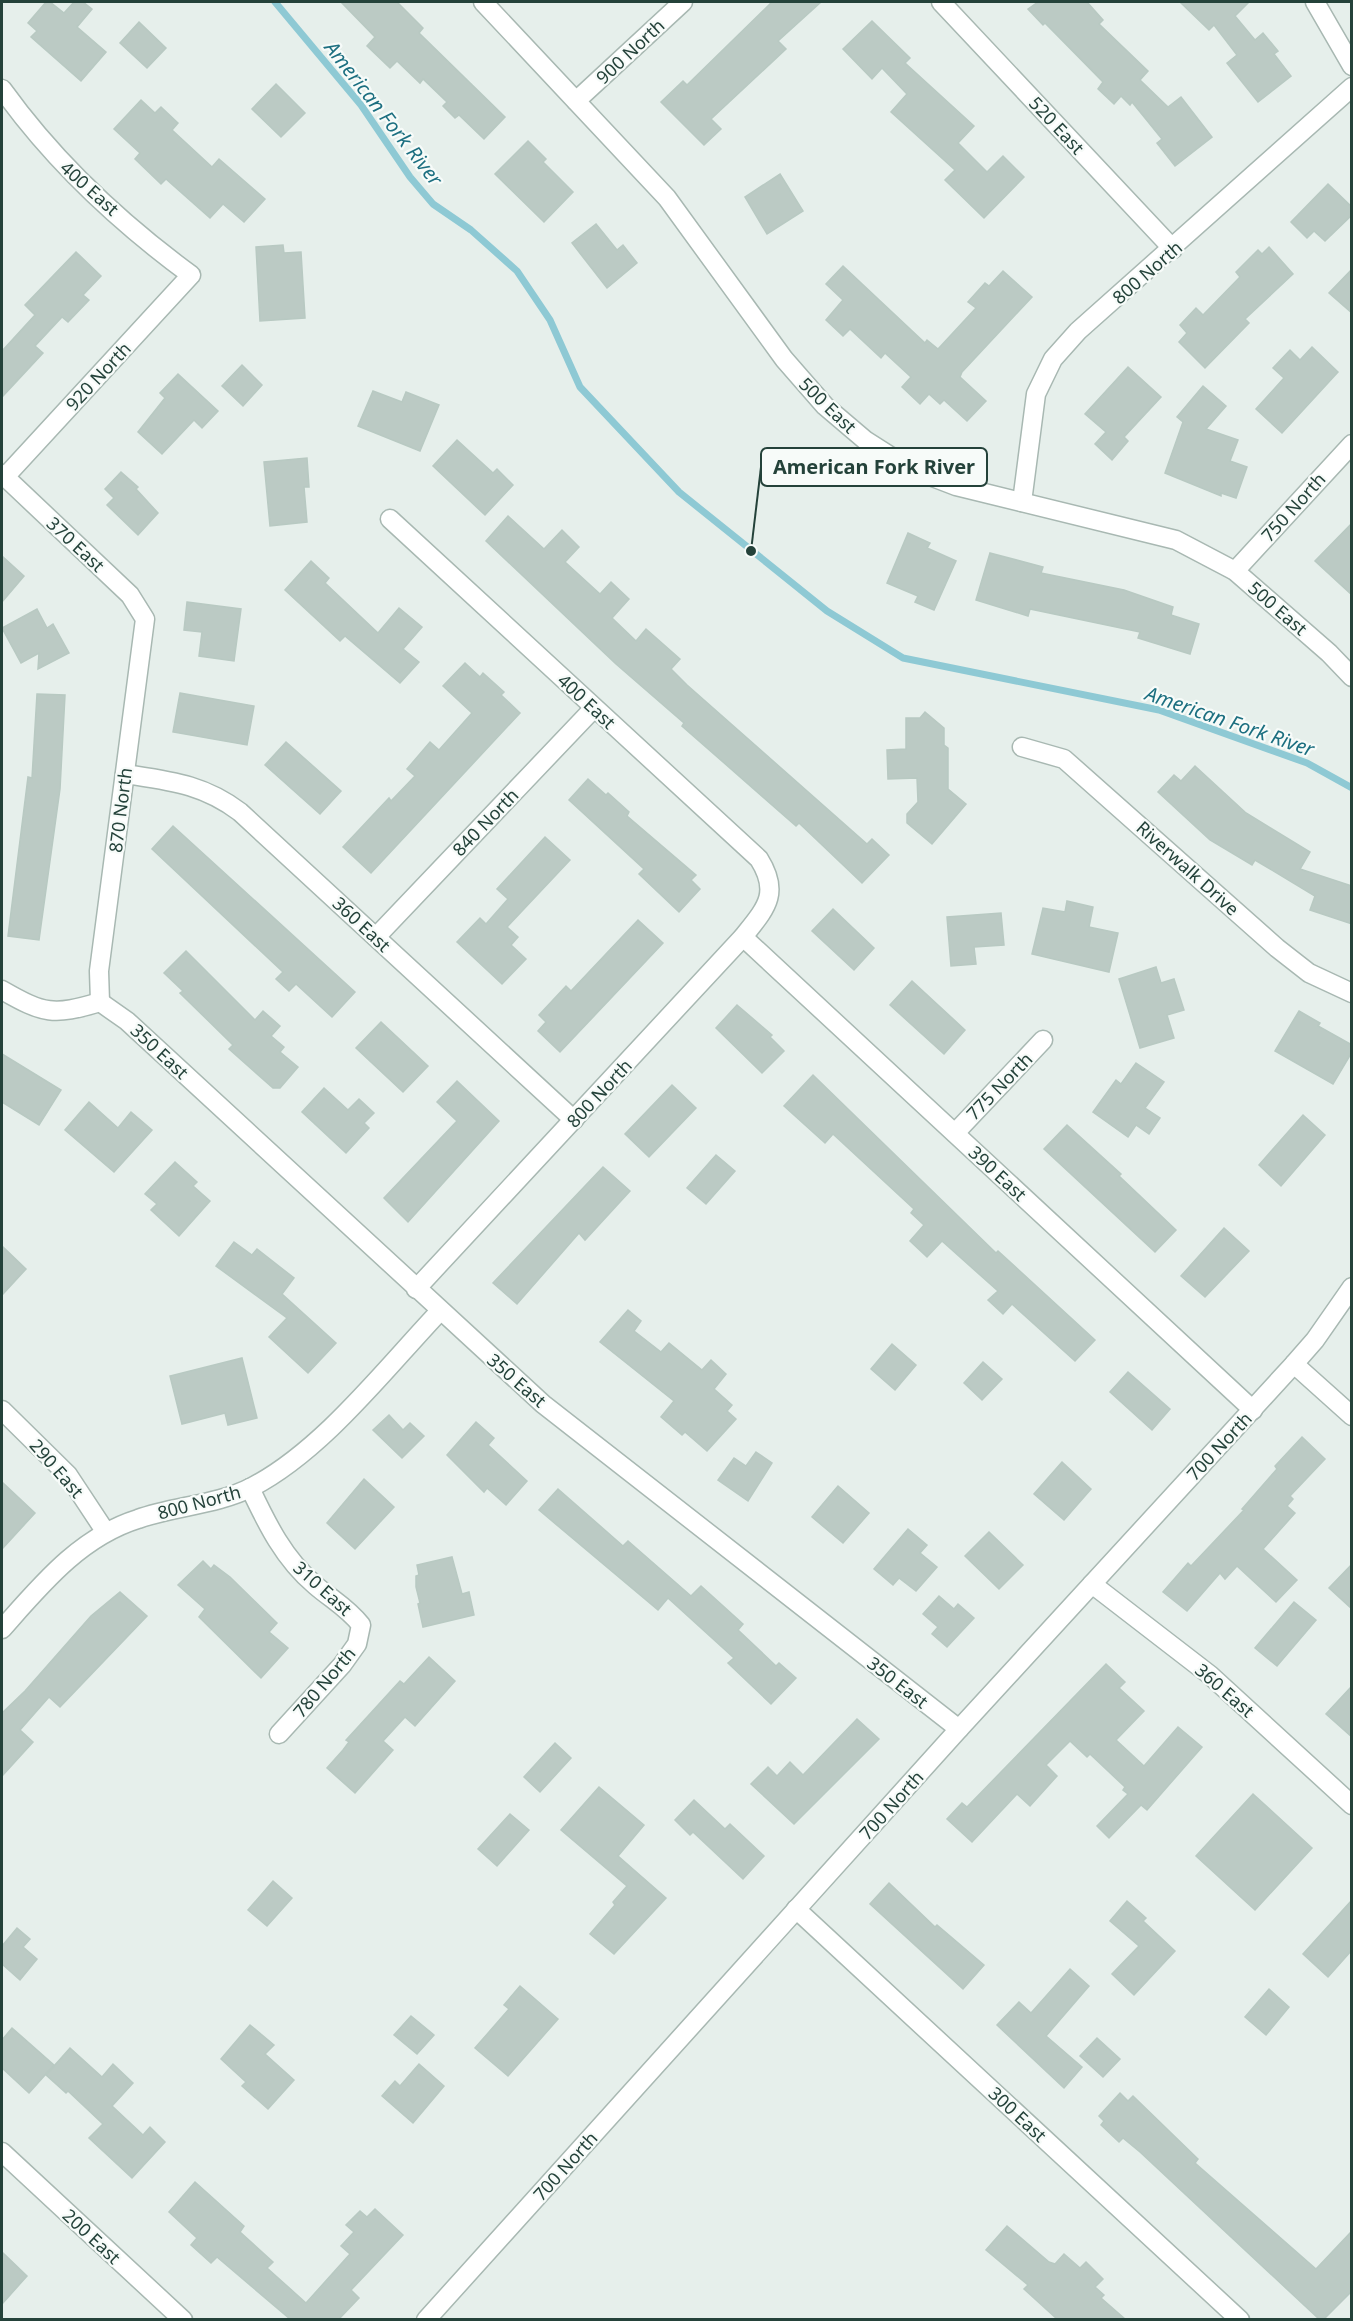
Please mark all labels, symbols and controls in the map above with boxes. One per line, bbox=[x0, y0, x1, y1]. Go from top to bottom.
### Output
street label: 900 North bbox=[591, 13, 669, 89]
water label: American Fork River bbox=[318, 33, 450, 192]
street label: 520 East bbox=[1024, 91, 1090, 159]
street label: 400 East bbox=[56, 155, 125, 221]
street label: 800 North bbox=[1107, 235, 1187, 309]
street label: 920 North bbox=[60, 337, 136, 415]
street label: 500 East bbox=[794, 372, 862, 439]
callout: American Fork River bbox=[761, 448, 987, 486]
text: American Fork River bbox=[773, 453, 975, 480]
street label: 750 North bbox=[1256, 467, 1330, 547]
street label: 370 East bbox=[42, 511, 110, 577]
street label: 500 East bbox=[1243, 576, 1313, 641]
street label: 400 East bbox=[553, 668, 621, 734]
water label: American Fork River bbox=[1140, 679, 1319, 763]
street label: 870 North bbox=[103, 766, 137, 854]
street label: 840 North bbox=[447, 783, 523, 861]
street label: Riverwalk Drive bbox=[1132, 815, 1244, 921]
street label: 360 East bbox=[328, 891, 396, 957]
street label: 350 East bbox=[126, 1018, 194, 1084]
street label: 775 North bbox=[961, 1047, 1037, 1125]
street label: 800 North bbox=[561, 1054, 637, 1132]
street label: 390 East bbox=[964, 1140, 1032, 1206]
street label: 350 East bbox=[482, 1348, 552, 1413]
street label: 700 North bbox=[1181, 1407, 1257, 1485]
street label: 290 East bbox=[25, 1433, 90, 1503]
street label: 800 North bbox=[155, 1479, 243, 1525]
street label: 310 East bbox=[289, 1555, 358, 1621]
street label: 780 North bbox=[287, 1642, 361, 1722]
street label: 350 East bbox=[863, 1651, 934, 1714]
street label: 360 East bbox=[1190, 1658, 1260, 1723]
street label: 700 North bbox=[854, 1765, 928, 1845]
street label: 300 East bbox=[984, 2081, 1052, 2147]
street label: 700 North bbox=[528, 2126, 602, 2206]
street label: 200 East bbox=[58, 2203, 126, 2269]

